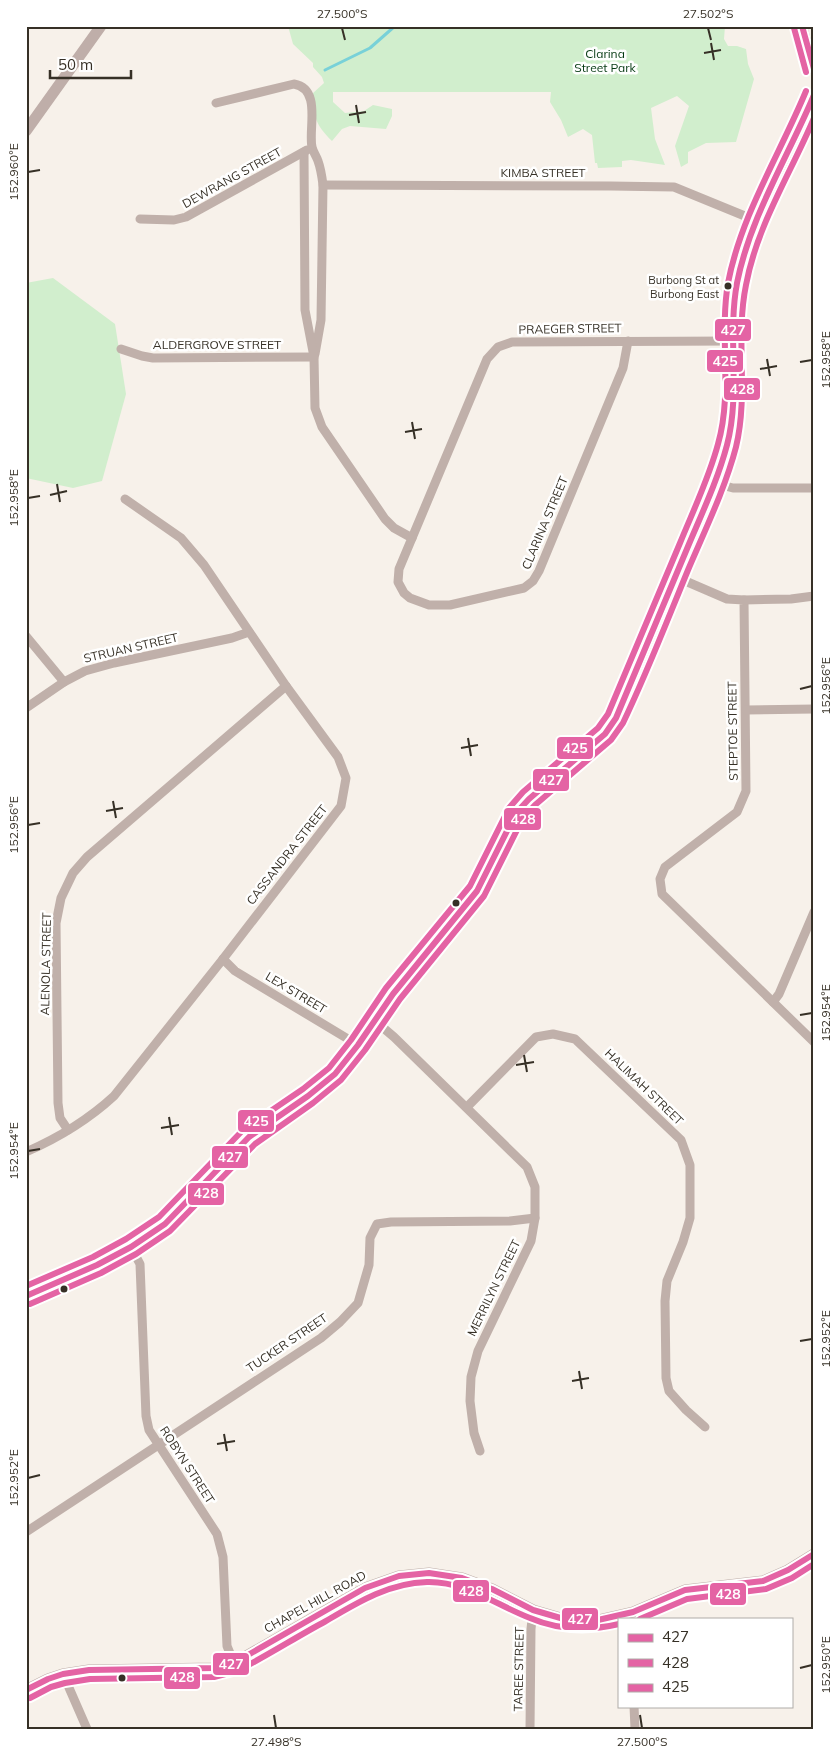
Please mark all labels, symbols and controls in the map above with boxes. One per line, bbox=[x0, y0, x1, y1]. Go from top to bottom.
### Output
text: 27.500°S bbox=[317, 6, 367, 21]
text: 27.502°S bbox=[683, 6, 733, 21]
park label: Clarina Street Park bbox=[574, 46, 637, 75]
scale bar bbox=[50, 48, 131, 80]
text: 50 m bbox=[58, 55, 93, 74]
text: 152.960°E bbox=[6, 143, 21, 201]
street label: DEWRANG STREET bbox=[179, 144, 285, 211]
street label: KIMBA STREET bbox=[500, 165, 586, 180]
place label: Burbong St at Burbong East bbox=[648, 273, 719, 301]
marker: Burbong St at Burbong East bbox=[723, 281, 733, 291]
line badge: 427 bbox=[714, 318, 752, 342]
street label: PRAEGER STREET bbox=[518, 320, 622, 337]
text: 427 bbox=[720, 321, 746, 339]
text: 152.958°E bbox=[818, 331, 833, 389]
street label: ALDERGROVE STREET bbox=[153, 337, 282, 352]
line badge: 425 bbox=[706, 349, 744, 373]
text: 425 bbox=[712, 352, 738, 370]
line badge: 428 bbox=[723, 377, 761, 401]
text: 428 bbox=[729, 380, 755, 398]
text: 152.958°E bbox=[6, 469, 21, 527]
street label: CLARINA STREET bbox=[518, 473, 571, 572]
street label: STRUAN STREET bbox=[82, 629, 180, 666]
text: 152.956°E bbox=[818, 657, 833, 715]
street label: STEPTOE STREET bbox=[724, 680, 741, 781]
line badge: 425 bbox=[556, 736, 594, 760]
text: 425 bbox=[562, 739, 588, 757]
line badge: 427 bbox=[532, 768, 570, 792]
text: 427 bbox=[538, 771, 564, 789]
text: 152.956°E bbox=[6, 796, 21, 854]
street label: CASSANDRA STREET bbox=[243, 801, 331, 908]
line badge: 428 bbox=[503, 807, 542, 831]
text: 428 bbox=[510, 810, 536, 828]
unlabelled marker bbox=[451, 898, 461, 908]
street label: ALENOLA STREET bbox=[37, 912, 54, 1016]
street label: LEX STREET bbox=[263, 968, 330, 1017]
text: 152.954°E bbox=[818, 984, 833, 1042]
street label: HALIMAH STREET bbox=[602, 1045, 687, 1128]
line badge: 425 bbox=[237, 1109, 275, 1133]
text: 425 bbox=[243, 1112, 269, 1130]
text: 152.954°E bbox=[6, 1122, 21, 1180]
line badge: 427 bbox=[211, 1145, 249, 1169]
text: 427 bbox=[217, 1148, 243, 1166]
line badge: 428 bbox=[187, 1182, 225, 1206]
text: 428 bbox=[193, 1184, 219, 1202]
street label: MERRILYN STREET bbox=[464, 1236, 524, 1339]
unlabelled marker bbox=[59, 1284, 69, 1294]
street label: TUCKER STREET bbox=[243, 1310, 331, 1375]
text: 152.952°E bbox=[818, 1310, 833, 1368]
street label: ROBYN STREET bbox=[157, 1423, 218, 1507]
text: 152.952°E bbox=[6, 1449, 21, 1507]
street label: CHAPEL HILL ROAD bbox=[261, 1567, 368, 1636]
line badge: 428 bbox=[452, 1579, 490, 1603]
text: 428 bbox=[458, 1582, 484, 1600]
line badge: 428 bbox=[709, 1582, 747, 1606]
text: 428 bbox=[715, 1585, 741, 1603]
line badge: 427 bbox=[561, 1607, 599, 1631]
text: 427 bbox=[567, 1610, 593, 1628]
legend bbox=[618, 1618, 792, 1708]
street label: TAREE STREET bbox=[510, 1626, 527, 1711]
text: 427 bbox=[662, 1627, 689, 1646]
text: 152.950°E bbox=[818, 1636, 833, 1694]
line badge: 427 bbox=[212, 1652, 250, 1676]
text: 428 bbox=[662, 1653, 689, 1672]
text: 427 bbox=[218, 1655, 244, 1673]
line badge: 428 bbox=[163, 1666, 201, 1690]
text: 428 bbox=[169, 1668, 195, 1686]
unlabelled marker bbox=[117, 1673, 127, 1683]
text: 425 bbox=[662, 1677, 689, 1696]
text: 27.498°S bbox=[251, 1734, 301, 1749]
text: 27.500°S bbox=[617, 1734, 667, 1749]

